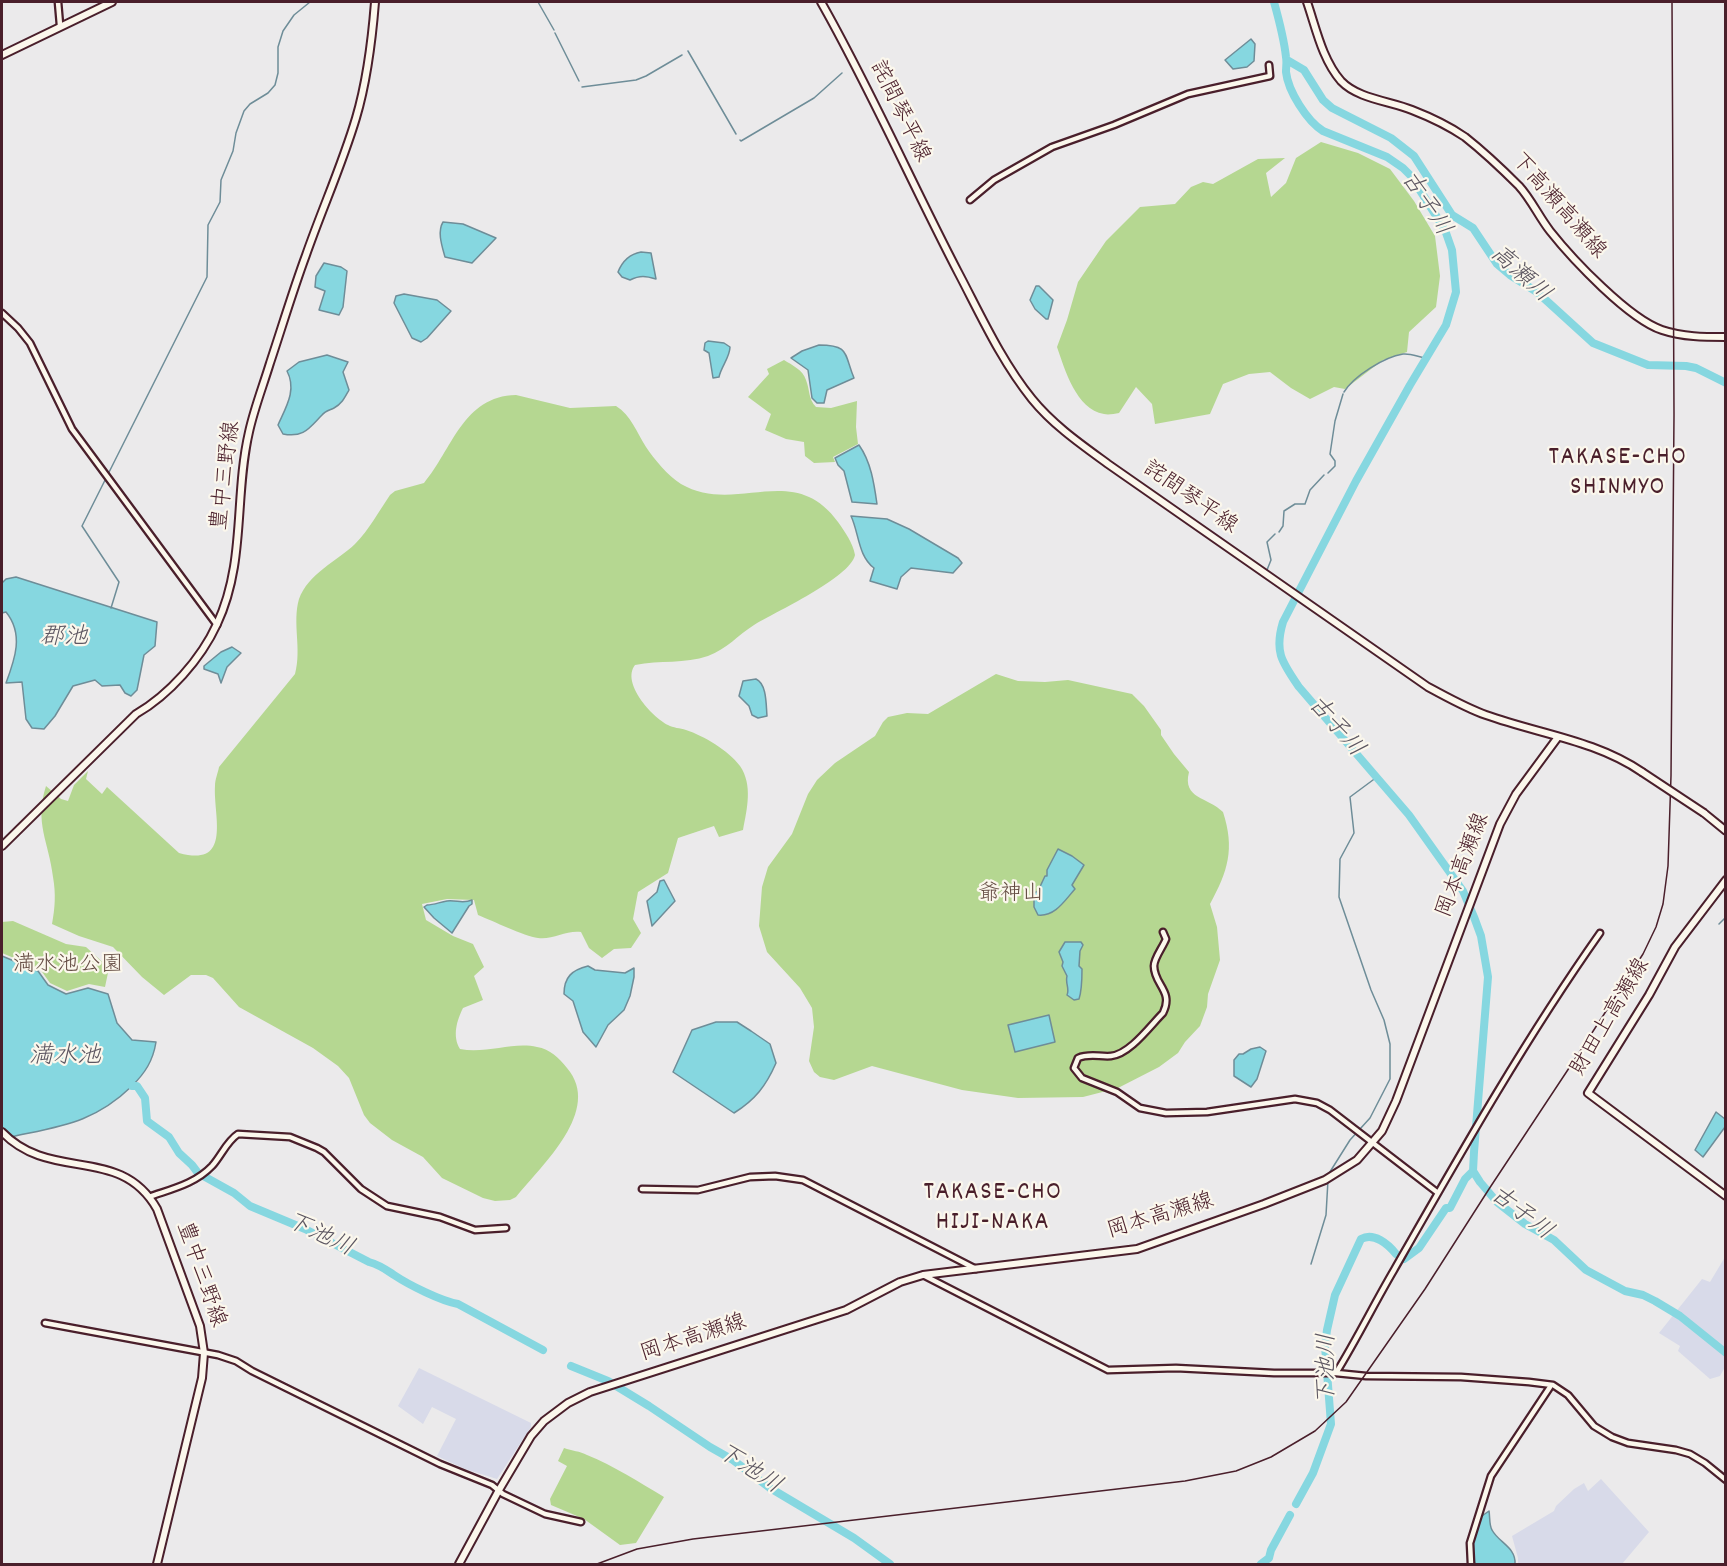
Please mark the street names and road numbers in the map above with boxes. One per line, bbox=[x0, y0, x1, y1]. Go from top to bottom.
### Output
street label: 詫間琴平線 bbox=[862, 57, 934, 167]
street label: 下高瀬高瀬線 bbox=[1504, 149, 1610, 265]
street label: 豊中三野線 bbox=[208, 420, 248, 532]
street label: 詫間琴平線 bbox=[1136, 457, 1242, 541]
street label: 岡本高瀬線 bbox=[1433, 810, 1497, 922]
street label: 財田上高瀬線 bbox=[1567, 955, 1657, 1081]
street label: 岡本高瀬線 bbox=[1105, 1189, 1217, 1247]
street label: 豊中三野線 bbox=[169, 1219, 229, 1331]
street label: 岡本高瀬線 bbox=[638, 1310, 750, 1370]

